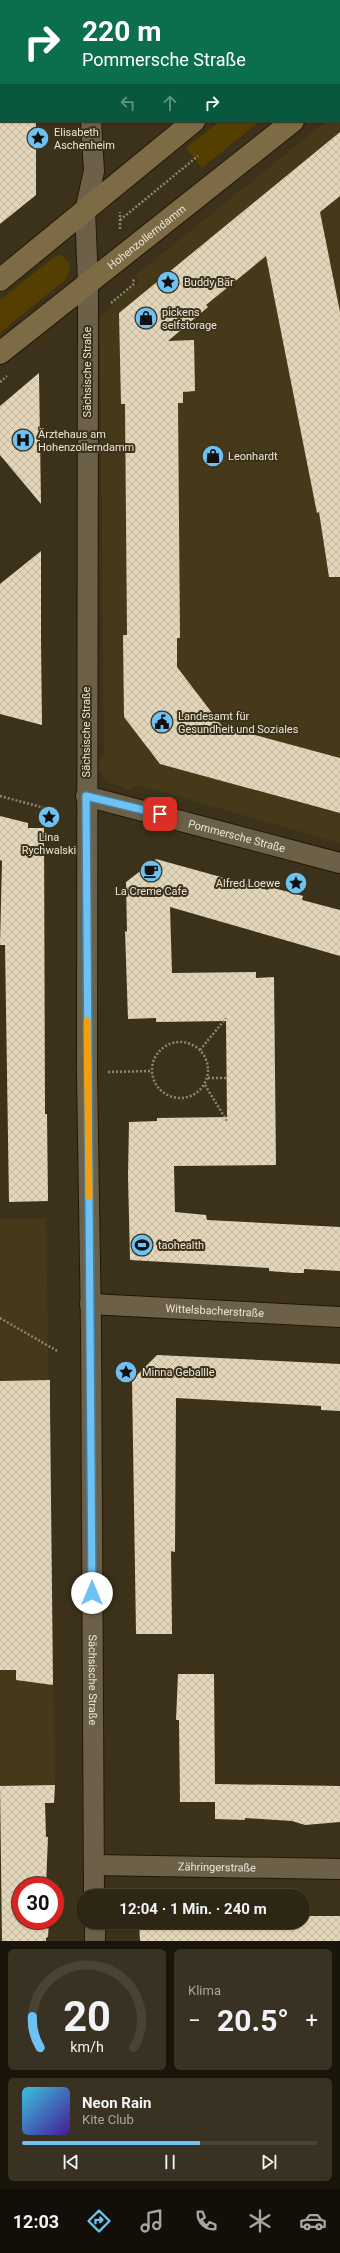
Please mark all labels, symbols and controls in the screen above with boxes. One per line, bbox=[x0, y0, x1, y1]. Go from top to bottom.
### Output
text: 220 m bbox=[82, 15, 161, 48]
icon: right bbox=[16, 16, 68, 68]
text: Pommersche Straße bbox=[82, 49, 246, 70]
icon: left bbox=[117, 92, 139, 114]
icon: ahead bbox=[159, 92, 181, 114]
icon: right bbox=[201, 92, 223, 114]
place icon: Elisabeth Aschenheim bbox=[25, 125, 51, 151]
place label: Elisabeth Aschenheim bbox=[54, 126, 115, 152]
street label: Hohenzollerndamm bbox=[105, 202, 189, 272]
place icon: Buddy Bär bbox=[155, 269, 181, 295]
place label: Buddy Bär bbox=[184, 276, 234, 289]
shop icon: pickens selfstorage bbox=[133, 305, 159, 331]
place label: pickens selfstorage bbox=[162, 306, 217, 332]
street label: Sächsische Straße bbox=[81, 326, 94, 417]
hospital icon: Ärztehaus am Hohenzollerndamm bbox=[10, 427, 36, 453]
place label: Ärztehaus am Hohenzollerndamm bbox=[38, 428, 134, 454]
shop icon: Leonhardt bbox=[200, 443, 226, 469]
place label: Leonhardt bbox=[228, 450, 278, 463]
street label: Sächsische Straße bbox=[80, 686, 93, 777]
public building icon: Landesamt für Gesundheit und Soziales bbox=[149, 709, 175, 735]
place label: Landesamt für Gesundheit und Soziales bbox=[178, 710, 299, 736]
pin bbox=[143, 797, 177, 831]
icon: arrive bbox=[149, 803, 171, 825]
place icon: Lina Rychwalski bbox=[36, 804, 62, 830]
street label: Pommersche Straße bbox=[187, 817, 287, 855]
place label: Lina Rychwalski bbox=[22, 831, 76, 857]
cafe icon: La Creme Cafe bbox=[138, 858, 164, 884]
place icon: Alfred Loewe bbox=[283, 870, 309, 896]
place label: Alfred Loewe bbox=[216, 877, 280, 890]
place label: La Creme Cafe bbox=[115, 885, 187, 898]
sports icon: taohealth bbox=[129, 1232, 155, 1258]
place label: taohealth bbox=[158, 1239, 204, 1252]
street label: Wittelsbacherstraße bbox=[165, 1302, 265, 1320]
place icon: Minna Geballle bbox=[113, 1359, 139, 1385]
place label: Minna Geballle bbox=[142, 1366, 215, 1379]
position arrow bbox=[71, 1572, 113, 1614]
street label: Sächsische Straße bbox=[86, 1634, 99, 1725]
street label: Zähringerstraße bbox=[178, 1860, 256, 1875]
speed limit sign: 30 bbox=[12, 1877, 64, 1929]
text: 12:04 · 1 Min. · 240 m bbox=[119, 1900, 267, 1918]
text: Klima bbox=[188, 1983, 221, 1998]
text: 20 bbox=[63, 1991, 111, 2040]
text: 20.5° bbox=[217, 2003, 289, 2038]
text: − bbox=[188, 2008, 201, 2033]
text: + bbox=[306, 2008, 318, 2033]
text: km/h bbox=[70, 2038, 104, 2054]
text: Neon Rain bbox=[82, 2094, 151, 2112]
text: Kite Club bbox=[82, 2112, 134, 2127]
icon: previous bbox=[60, 2151, 82, 2173]
icon: pause bbox=[159, 2151, 181, 2173]
icon: next bbox=[258, 2151, 280, 2173]
icon: directions bbox=[85, 2207, 113, 2235]
icon: music bbox=[138, 2207, 166, 2235]
icon: phone bbox=[192, 2207, 220, 2235]
icon: climate bbox=[246, 2207, 274, 2235]
icon: car bbox=[299, 2207, 327, 2235]
text: 12:03 bbox=[13, 2211, 59, 2232]

